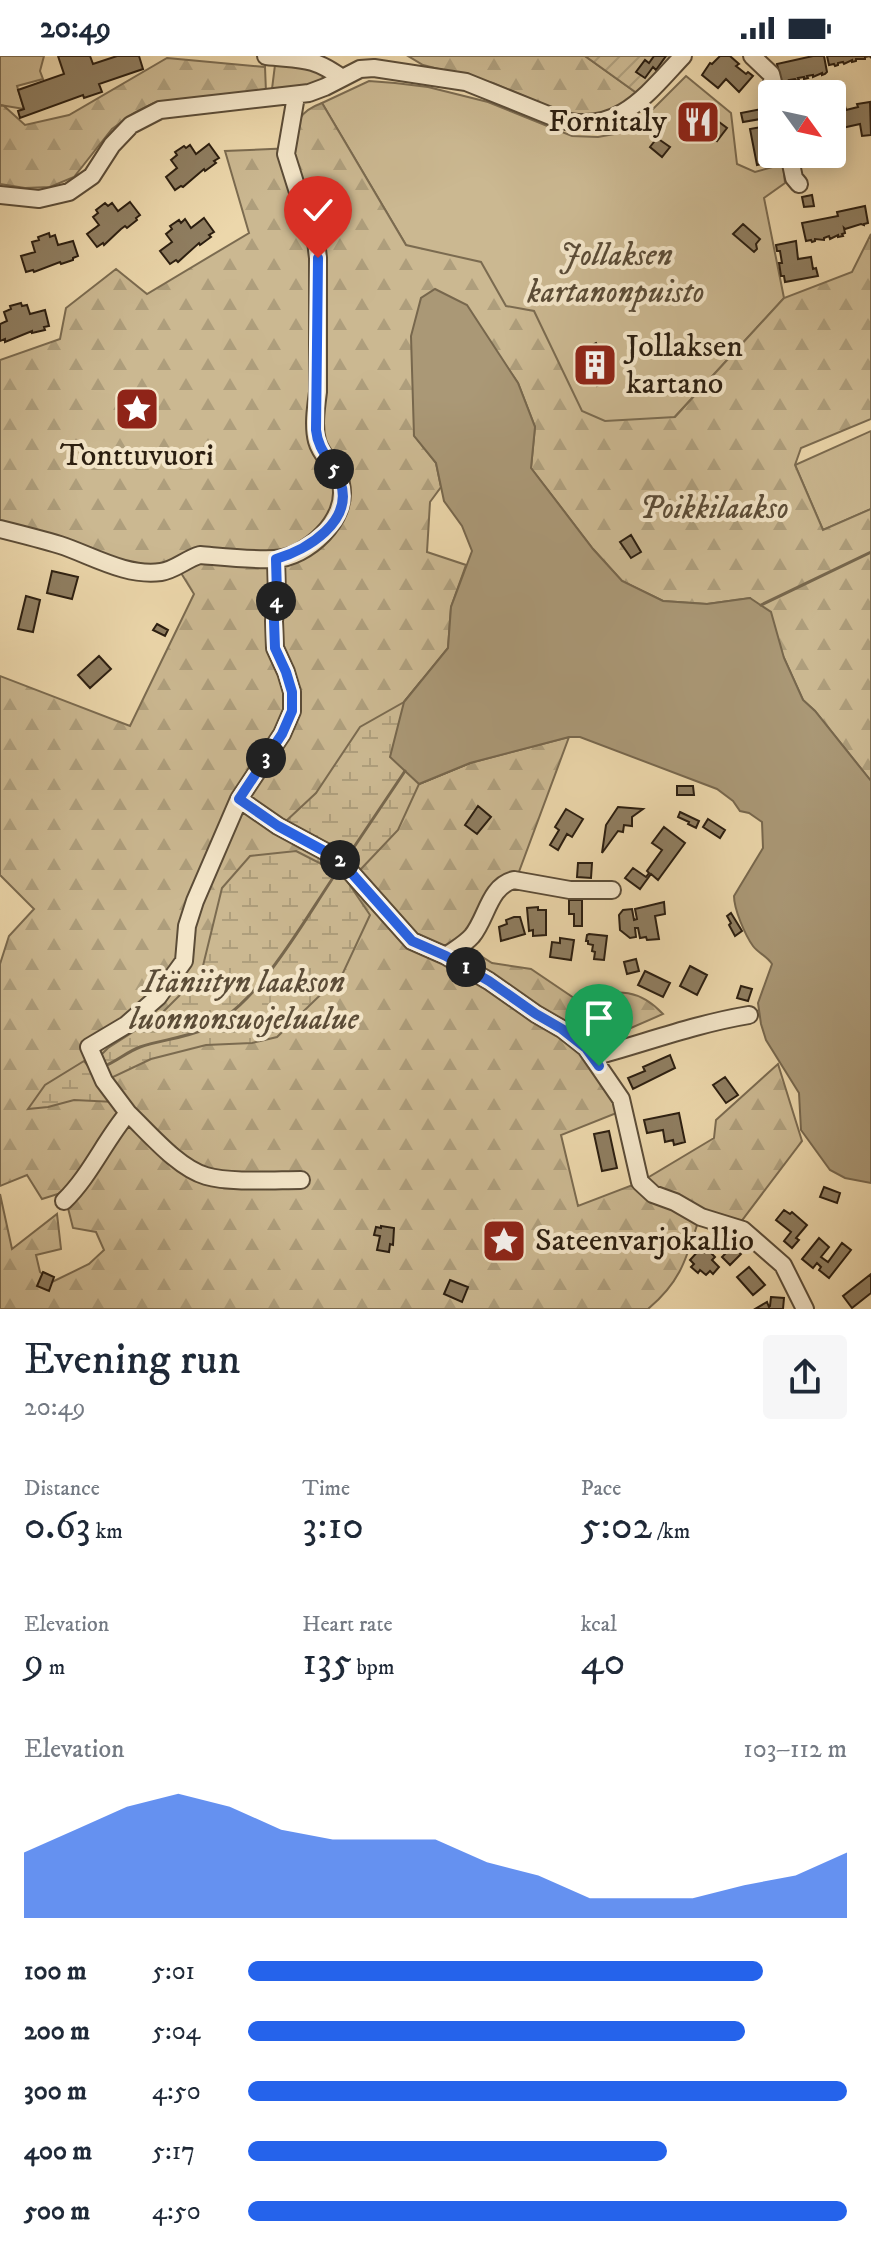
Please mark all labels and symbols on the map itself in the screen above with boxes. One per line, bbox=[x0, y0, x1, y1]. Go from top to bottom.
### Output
north arrow bbox=[758, 80, 846, 168]
restaurant icon: Fornitaly bbox=[674, 98, 722, 146]
place label: Fornitaly bbox=[548, 102, 668, 142]
pin bbox=[284, 176, 352, 258]
park label: Jollaksen kartanonpuisto bbox=[527, 236, 704, 313]
place label: Jollaksen kartano bbox=[623, 327, 743, 404]
building icon: Jollaksen kartano bbox=[571, 341, 619, 389]
place icon: Tonttuvuori bbox=[113, 385, 161, 433]
place label: Tonttuvuori bbox=[60, 436, 214, 476]
pin: 5 bbox=[314, 449, 354, 489]
park label: Poikkilaakso bbox=[639, 489, 789, 529]
pin: 4 bbox=[256, 581, 296, 621]
pin: 3 bbox=[246, 738, 286, 778]
pin: 2 bbox=[320, 840, 360, 880]
pin: 1 bbox=[446, 947, 486, 987]
park label: Itäniityn laakson luonnonsuojelualue bbox=[128, 963, 360, 1040]
pin bbox=[565, 984, 633, 1066]
place icon: Sateenvarjokallio bbox=[480, 1217, 528, 1265]
place label: Sateenvarjokallio bbox=[535, 1221, 754, 1261]

